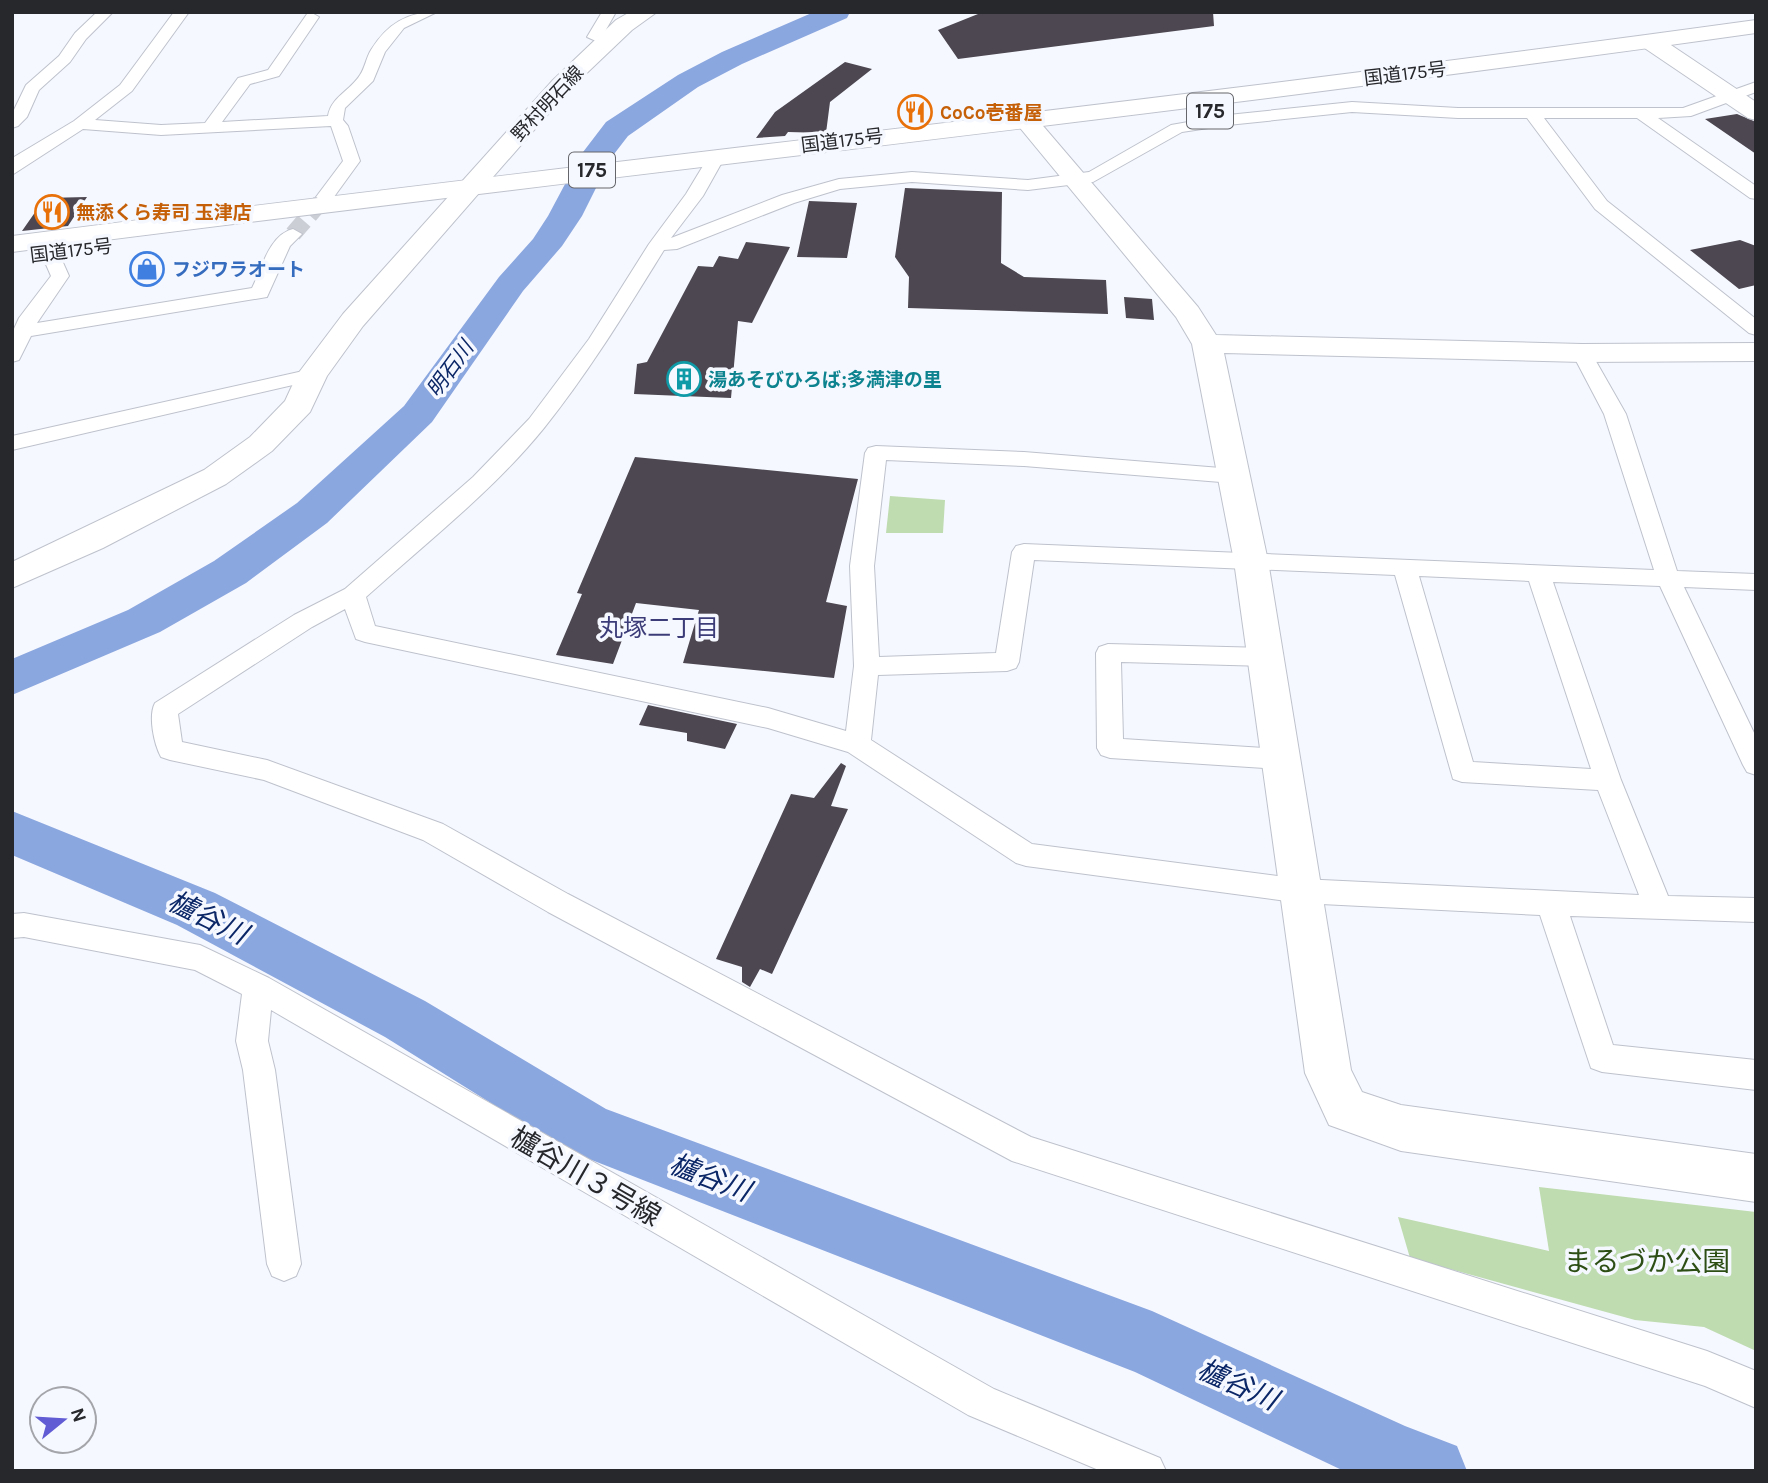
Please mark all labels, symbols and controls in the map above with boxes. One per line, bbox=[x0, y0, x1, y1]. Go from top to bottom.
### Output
street label: 国道175号 bbox=[1363, 58, 1448, 90]
street label: 野村明石線 bbox=[507, 61, 588, 146]
restaurant icon: CoCo壱番屋 bbox=[896, 93, 934, 131]
road number: 175 bbox=[1187, 94, 1233, 128]
place label: CoCo壱番屋 bbox=[940, 102, 1043, 124]
street label: 国道175号 bbox=[800, 125, 885, 157]
road number: 175 bbox=[569, 152, 615, 188]
restaurant icon: 無添くら寿司 玉津店 bbox=[33, 193, 71, 231]
place label: 無添くら寿司 玉津店 bbox=[76, 202, 252, 224]
street label: 国道175号 bbox=[29, 235, 114, 267]
shop icon: フジワラオート bbox=[128, 250, 166, 288]
place label: フジワラオート bbox=[172, 259, 305, 281]
water label: 明石川 bbox=[422, 335, 479, 402]
building icon: 湯あそびひろば;多満津の里 bbox=[665, 360, 703, 398]
place label: 湯あそびひろば;多満津の里 bbox=[708, 369, 942, 391]
district label: 丸塚二丁目 bbox=[599, 614, 719, 642]
water label: 櫨谷川 bbox=[163, 884, 255, 952]
street label: 櫨谷川３号線 bbox=[505, 1120, 667, 1233]
water label: 櫨谷川 bbox=[665, 1147, 758, 1209]
park label: まるづか公園 bbox=[1564, 1245, 1730, 1278]
water label: 櫨谷川 bbox=[1193, 1352, 1286, 1418]
north arrow bbox=[28, 1385, 98, 1455]
text: N bbox=[66, 1405, 91, 1425]

